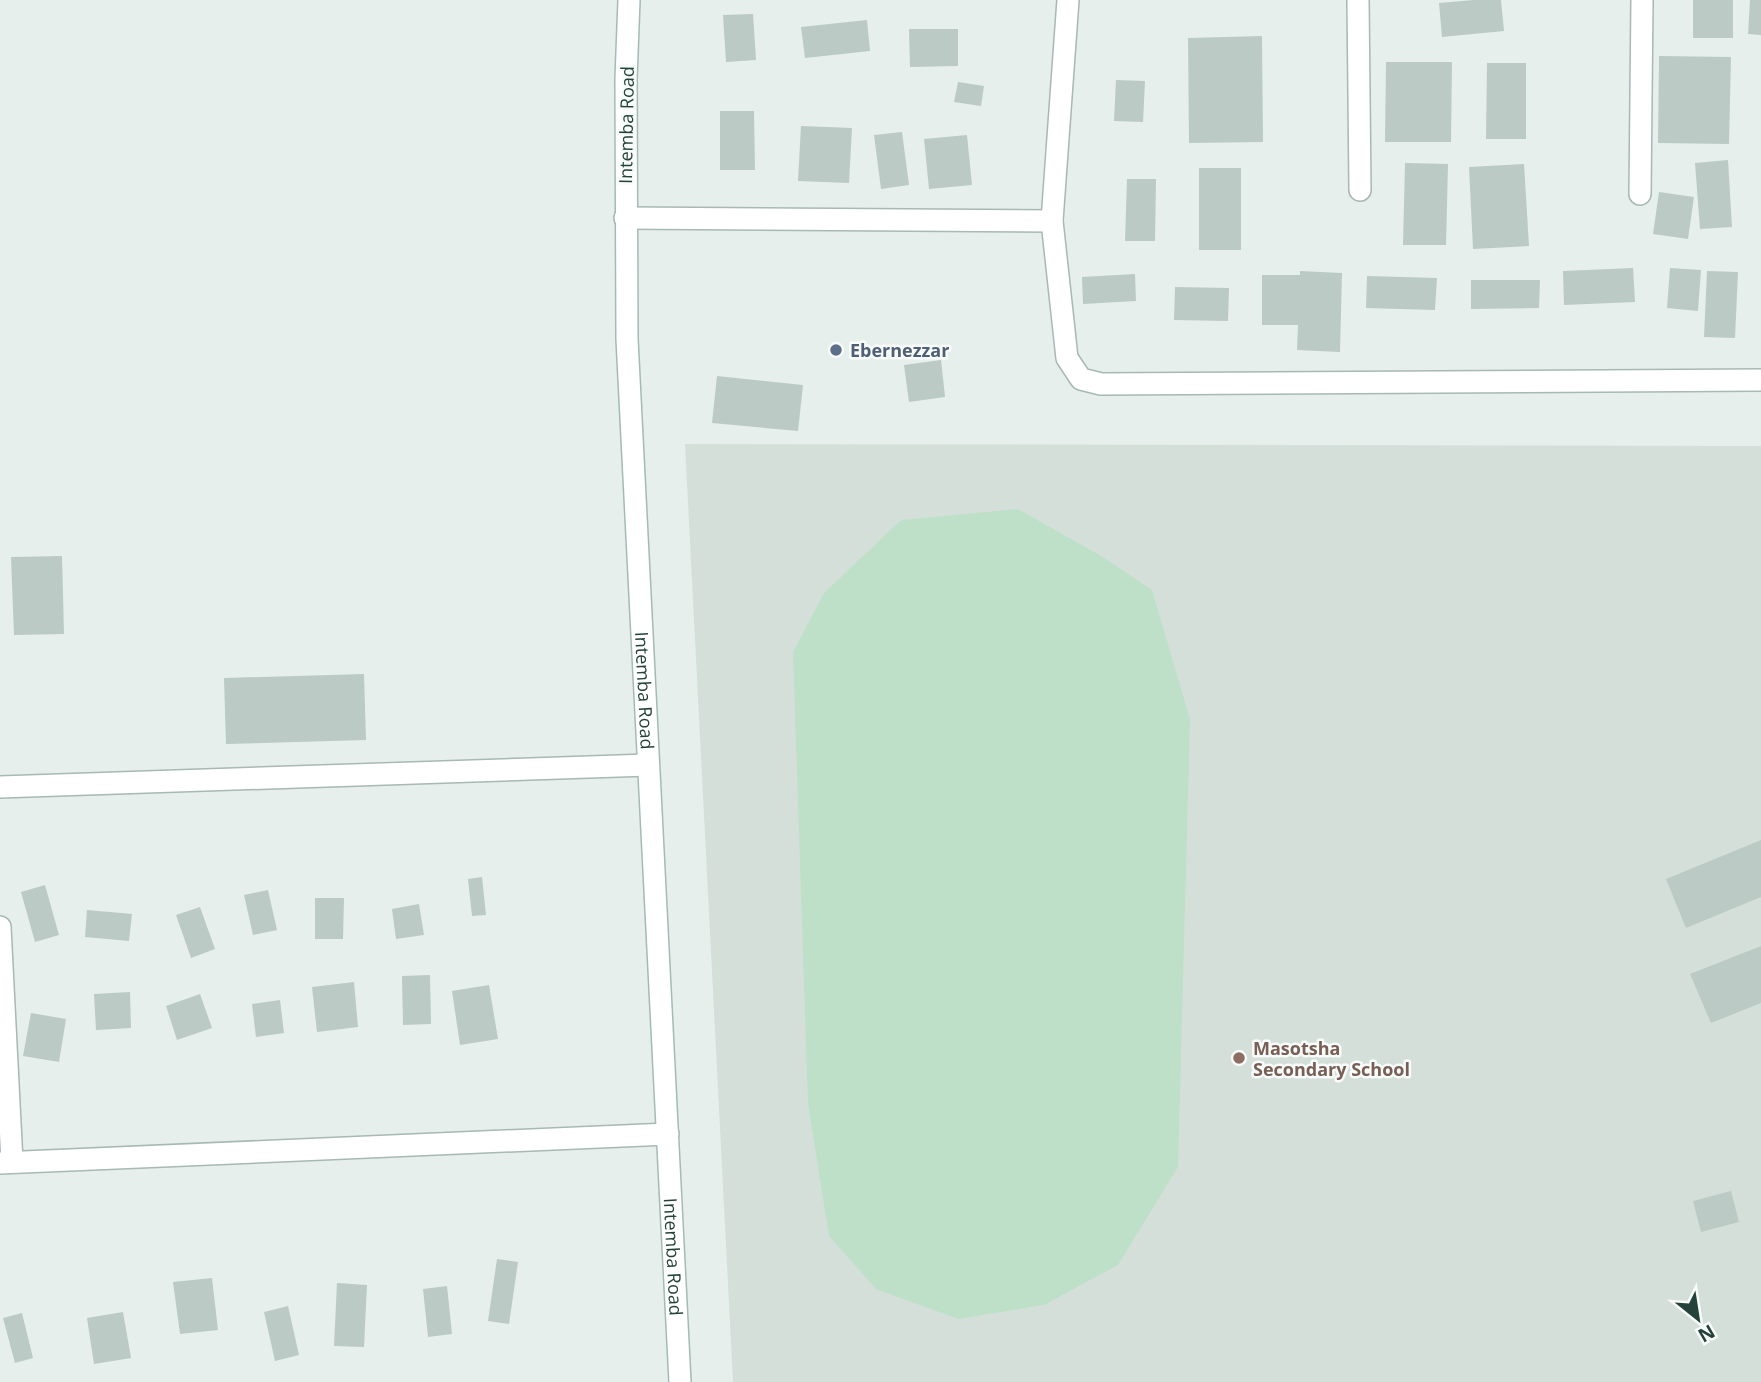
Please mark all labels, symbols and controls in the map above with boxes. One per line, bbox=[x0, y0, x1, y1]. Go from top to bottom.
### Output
street label: Intemba Road bbox=[613, 66, 639, 184]
place label: Ebernezzar bbox=[850, 338, 949, 362]
marker: Ebernezzar bbox=[828, 342, 844, 358]
street label: Intemba Road bbox=[630, 631, 660, 750]
place label: Masotsha Secondary School bbox=[1253, 1036, 1410, 1081]
marker: Masotsha Secondary School bbox=[1231, 1050, 1247, 1066]
street label: Intemba Road bbox=[659, 1197, 689, 1316]
north arrow bbox=[1663, 1284, 1733, 1354]
text: N bbox=[1693, 1319, 1720, 1349]

